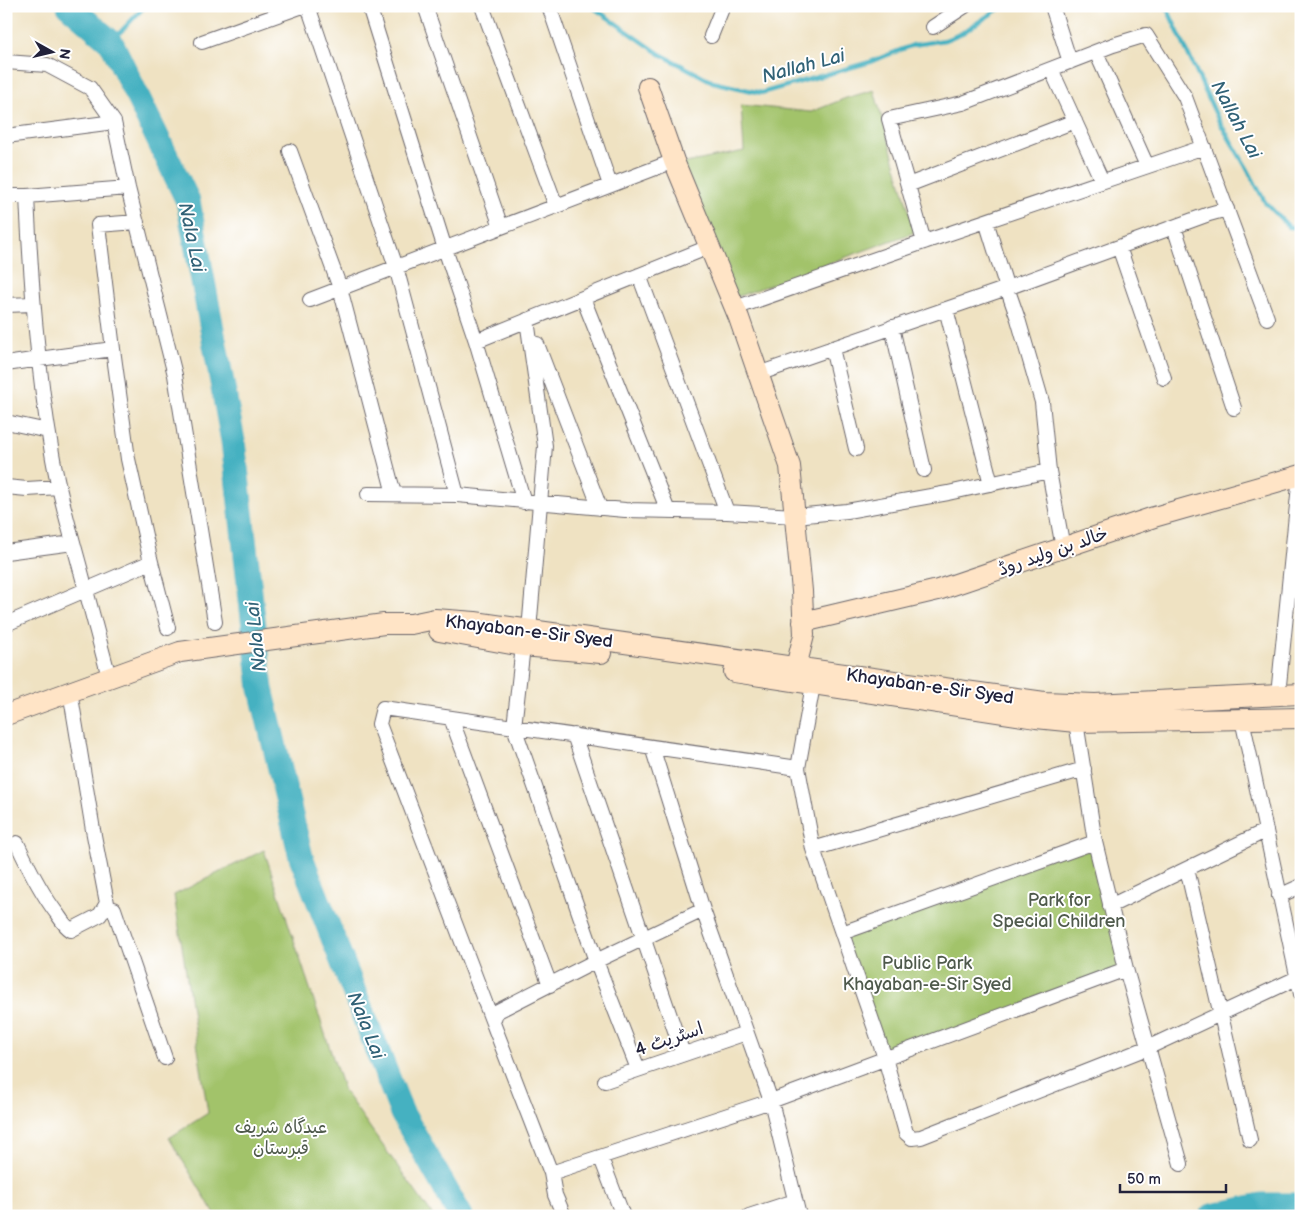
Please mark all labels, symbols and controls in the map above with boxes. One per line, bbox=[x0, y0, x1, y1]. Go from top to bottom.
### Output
north arrow bbox=[28, 28, 78, 78]
water label: Nallah Lai bbox=[759, 44, 848, 89]
text: N bbox=[55, 47, 74, 60]
water label: Nallah Lai bbox=[1206, 77, 1266, 163]
water label: Nala Lai bbox=[173, 201, 210, 275]
street label: خالد بن ولید روڈ bbox=[995, 523, 1111, 580]
water label: Nala Lai bbox=[241, 600, 272, 673]
street label: Khayaban-e-Sir Syed bbox=[444, 611, 614, 652]
street label: Khayaban-e-Sir Syed bbox=[845, 664, 1015, 709]
park label: Park for Special Children bbox=[993, 890, 1125, 932]
park label: Public Park Khayaban-e-Sir Syed bbox=[843, 953, 1011, 995]
water label: Nala Lai bbox=[342, 989, 390, 1063]
street label: اسٹریٹ 4 bbox=[632, 1018, 706, 1061]
park label: عیدگاہ شریف قبرستان bbox=[235, 1117, 327, 1159]
scale bar bbox=[1120, 1162, 1226, 1194]
text: 50 m bbox=[1127, 1170, 1161, 1189]

